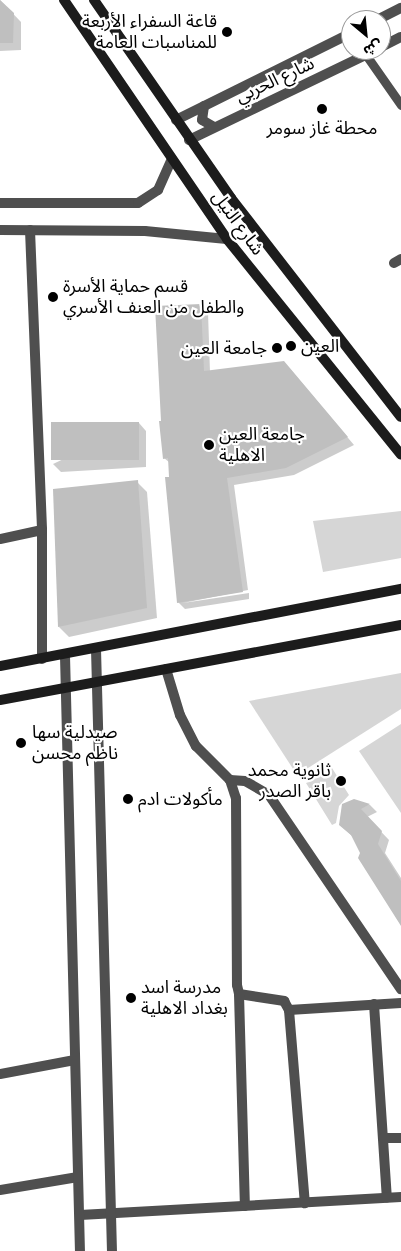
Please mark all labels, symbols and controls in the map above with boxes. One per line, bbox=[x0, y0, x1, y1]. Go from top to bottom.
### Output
north arrow bbox=[341, 10, 391, 60]
place label: قاعة السفراء الأربعة للمناسبات العامة bbox=[82, 11, 217, 54]
marker: قاعة السفراء الأربعة للمناسبات العامة bbox=[221, 26, 233, 38]
text: ش bbox=[360, 36, 385, 60]
street label: شارع الحربي bbox=[232, 52, 318, 108]
marker: محطة غاز سومر bbox=[316, 103, 328, 115]
place label: محطة غاز سومر bbox=[266, 117, 378, 139]
street label: شارع النيل bbox=[207, 187, 269, 259]
place label: قسم حماية الأسرة والطفل من العنف الأسري bbox=[63, 276, 244, 318]
marker: قسم حماية الأسرة والطفل من العنف الأسري bbox=[47, 291, 59, 303]
place label: العين bbox=[301, 335, 339, 357]
place label: جامعة العين bbox=[181, 337, 267, 359]
marker: العين bbox=[285, 340, 297, 352]
marker: جامعة العين bbox=[271, 342, 283, 354]
place label: جامعة العين الاهلية bbox=[219, 424, 305, 466]
marker: جامعة العين الاهلية bbox=[203, 439, 215, 451]
place label: صيدلية سها ناظم محسن bbox=[32, 722, 118, 764]
marker: صيدلية سها ناظم محسن bbox=[14, 736, 28, 750]
place label: ثانوية محمد باقر الصدر bbox=[248, 760, 331, 802]
marker: ثانوية محمد باقر الصدر bbox=[335, 775, 347, 787]
place label: مأكولات ادم bbox=[138, 788, 223, 810]
marker: مأكولات ادم bbox=[122, 793, 134, 805]
place label: مدرسة اسد بغداد الاهلية bbox=[141, 977, 228, 1020]
marker: مدرسة اسد بغداد الاهلية bbox=[125, 992, 137, 1004]

